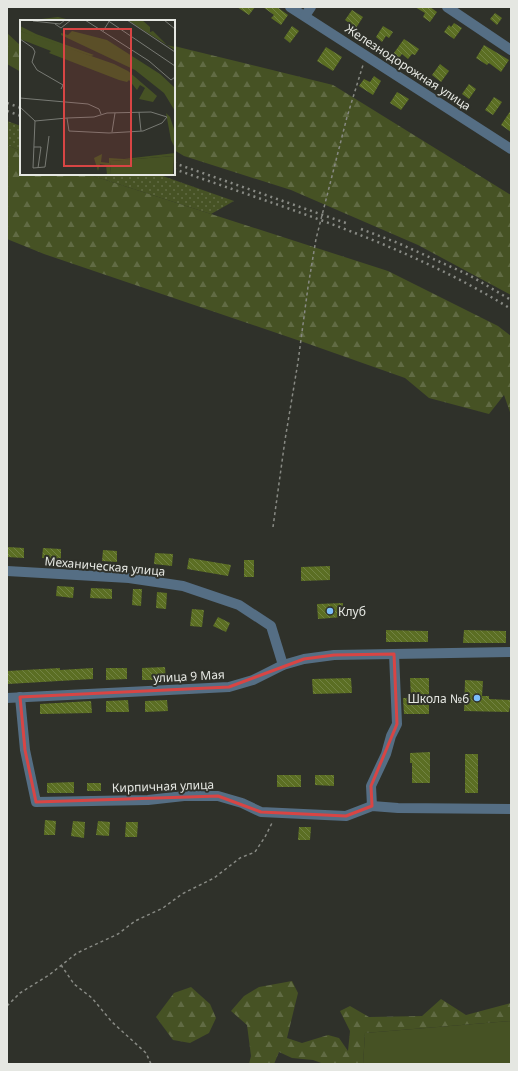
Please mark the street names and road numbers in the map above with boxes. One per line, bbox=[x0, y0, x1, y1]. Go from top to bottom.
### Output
street label: Железнодорожная улица bbox=[342, 20, 474, 114]
street label: Механическая улица bbox=[44, 552, 166, 580]
street label: улица 9 Мая bbox=[153, 666, 225, 686]
street label: Кирпичная улица bbox=[112, 776, 214, 796]

